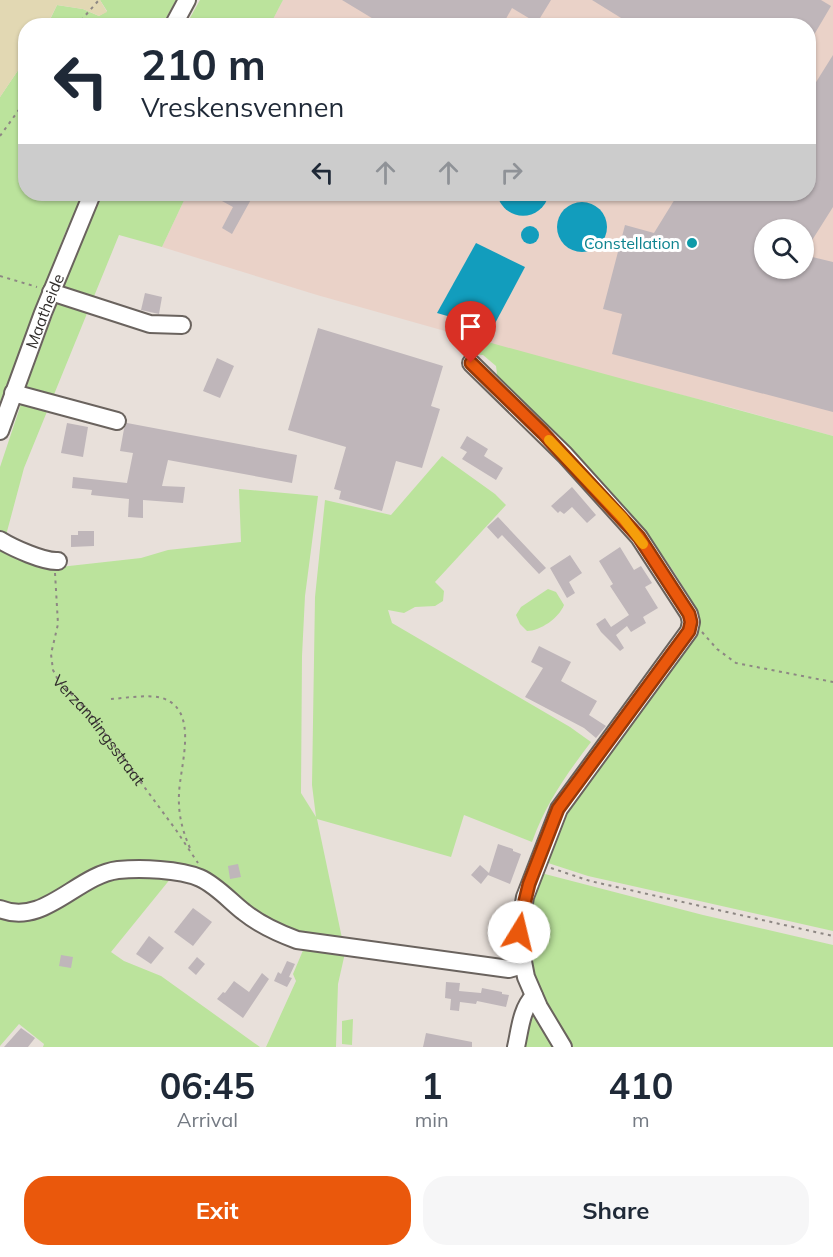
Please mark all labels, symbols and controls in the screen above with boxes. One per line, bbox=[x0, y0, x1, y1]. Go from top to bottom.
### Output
text: 210 m bbox=[141, 38, 266, 91]
icon: left bbox=[42, 42, 120, 120]
text: Vreskensvennen bbox=[141, 90, 344, 124]
icon: left bbox=[306, 156, 339, 189]
icon: ahead bbox=[369, 156, 402, 189]
icon: ahead bbox=[432, 156, 465, 189]
icon: right bbox=[495, 156, 528, 189]
map controls bbox=[754, 219, 814, 279]
button: search bbox=[754, 219, 814, 279]
place label: Constellation bbox=[584, 233, 680, 253]
marker: Constellation bbox=[685, 236, 699, 250]
street label: Maatheide bbox=[21, 271, 68, 351]
pin bbox=[445, 301, 496, 363]
icon: arrive bbox=[454, 310, 487, 343]
street label: Verzandingsstraat bbox=[48, 671, 150, 789]
position arrow bbox=[487, 900, 551, 964]
text: 06:45 bbox=[160, 1063, 255, 1108]
text: 1 bbox=[421, 1063, 443, 1108]
text: 410 bbox=[608, 1063, 673, 1108]
text: Arrival bbox=[177, 1107, 238, 1132]
text: min bbox=[415, 1107, 449, 1132]
text: m bbox=[632, 1107, 650, 1132]
button: Exit bbox=[24, 1176, 411, 1245]
button: Share bbox=[423, 1176, 809, 1245]

